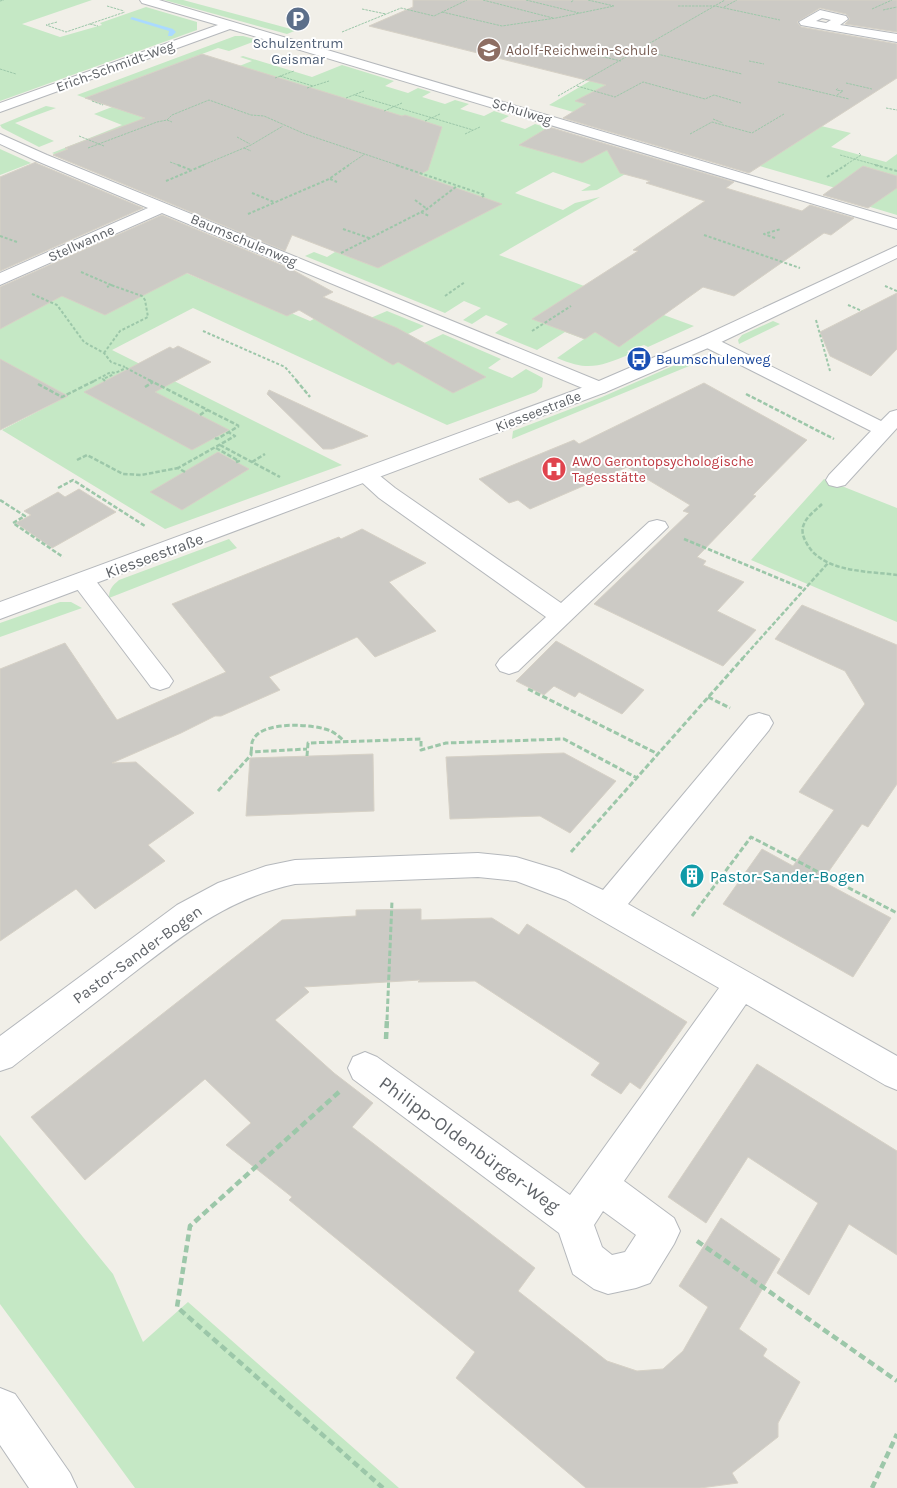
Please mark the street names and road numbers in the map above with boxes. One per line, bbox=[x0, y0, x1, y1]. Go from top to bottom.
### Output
street label: Erich-Schmidt-Weg bbox=[54, 37, 177, 96]
street label: Schulweg bbox=[490, 94, 554, 129]
street label: Baumschulenweg bbox=[188, 210, 300, 271]
street label: Stellwanne bbox=[45, 221, 117, 266]
street label: Kiesseestraße bbox=[493, 387, 583, 436]
street label: Kiesseestraße bbox=[103, 529, 206, 582]
street label: Pastor-Sander-Bogen bbox=[69, 901, 206, 1008]
street label: Philipp-Oldenbürger-Weg bbox=[375, 1072, 564, 1218]

